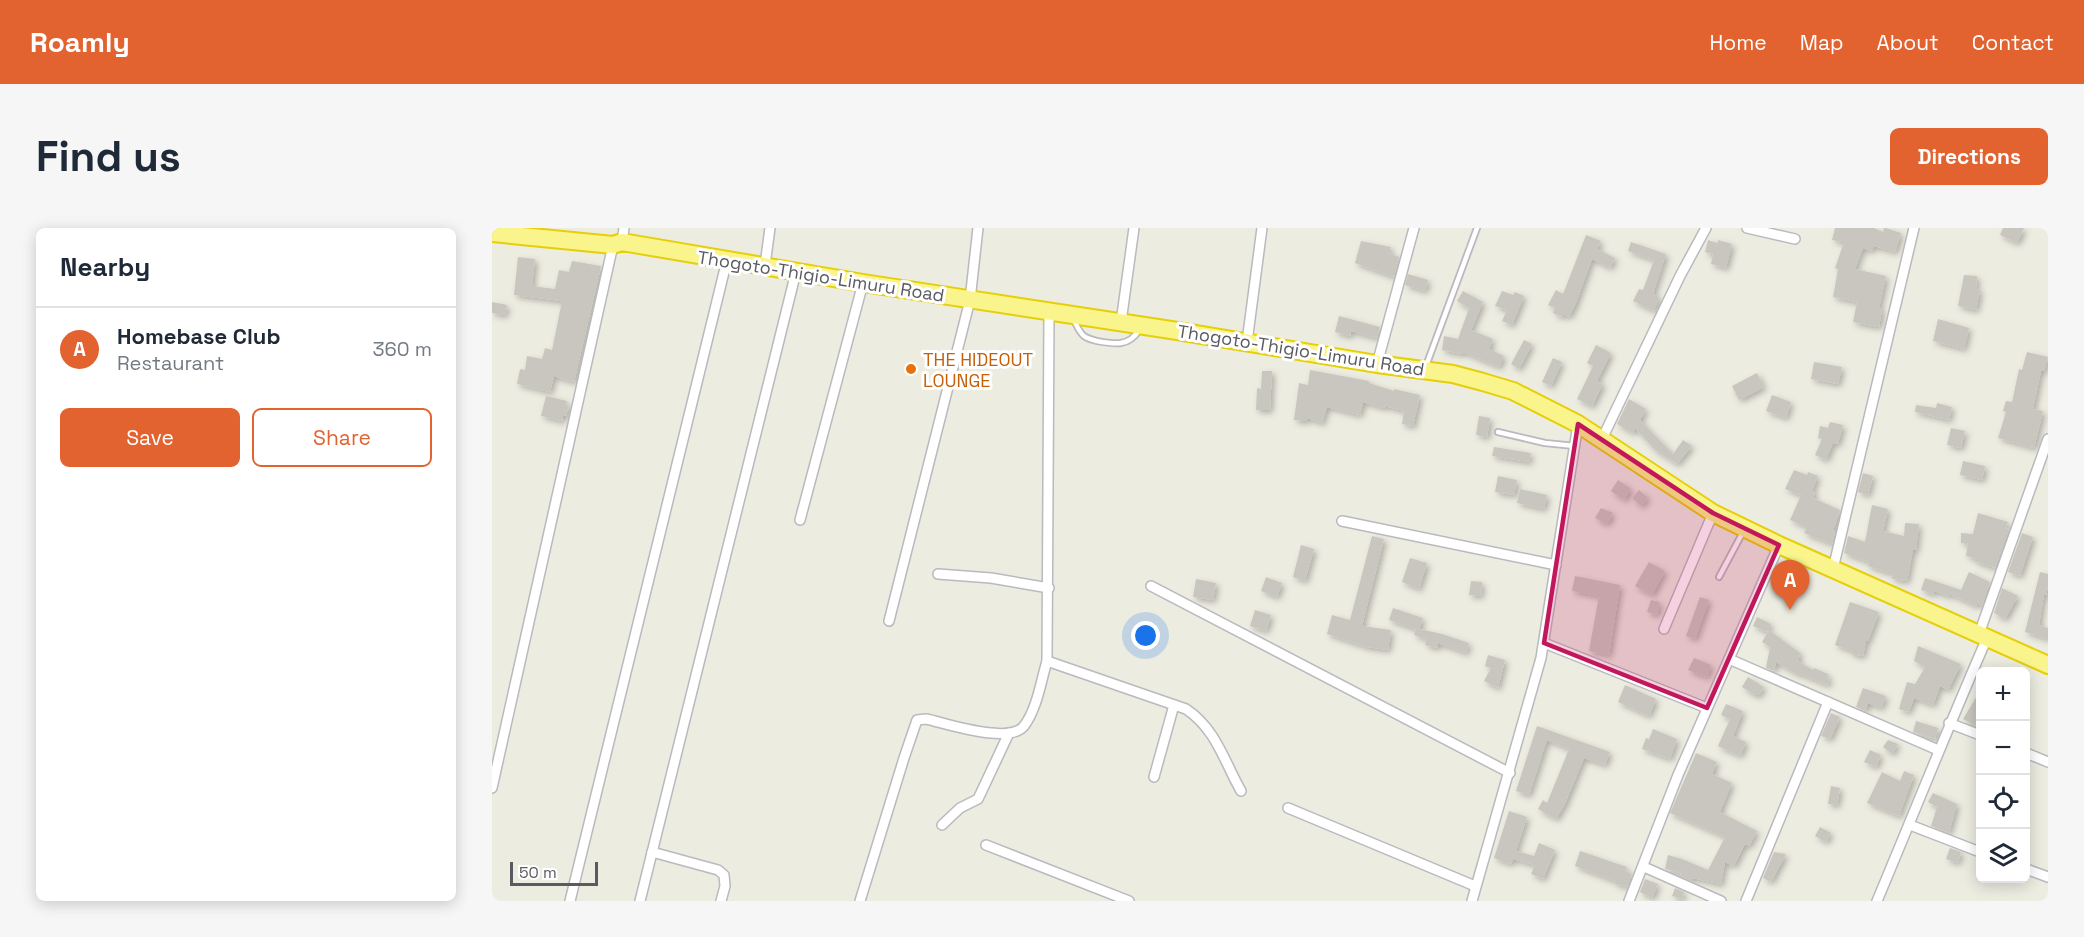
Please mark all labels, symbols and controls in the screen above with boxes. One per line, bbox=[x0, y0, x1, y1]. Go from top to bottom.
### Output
text: Roamly bbox=[30, 24, 130, 60]
text: Home bbox=[1709, 29, 1767, 56]
text: Map bbox=[1800, 29, 1844, 56]
text: About bbox=[1877, 29, 1939, 56]
text: Contact bbox=[1972, 29, 2054, 56]
button: Directions bbox=[1890, 128, 2048, 185]
text: Find us bbox=[36, 130, 181, 183]
street label: Thogoto-Thigio-Limuru Road bbox=[696, 245, 946, 307]
text: Nearby bbox=[60, 250, 150, 284]
street label: Thogoto-Thigio-Limuru Road bbox=[1176, 319, 1426, 381]
text: Homebase Club bbox=[117, 322, 280, 350]
text: A bbox=[73, 336, 86, 362]
text: 360 m bbox=[373, 336, 432, 362]
place label: THE HIDEOUT LOUNGE bbox=[923, 348, 1033, 392]
text: Restaurant bbox=[117, 350, 224, 376]
marker: THE HIDEOUT LOUNGE bbox=[904, 362, 918, 376]
button: Save bbox=[60, 408, 240, 467]
button: Share bbox=[252, 408, 432, 467]
pin: A bbox=[1770, 560, 1810, 610]
your location bbox=[1131, 621, 1160, 650]
map controls bbox=[1976, 667, 2030, 883]
button: + bbox=[1976, 667, 2030, 721]
button: − bbox=[1976, 721, 2030, 775]
button: locate bbox=[1976, 775, 2030, 829]
button: layers bbox=[1976, 829, 2030, 883]
scale bar bbox=[510, 859, 598, 886]
text: 50 m bbox=[519, 862, 557, 883]

